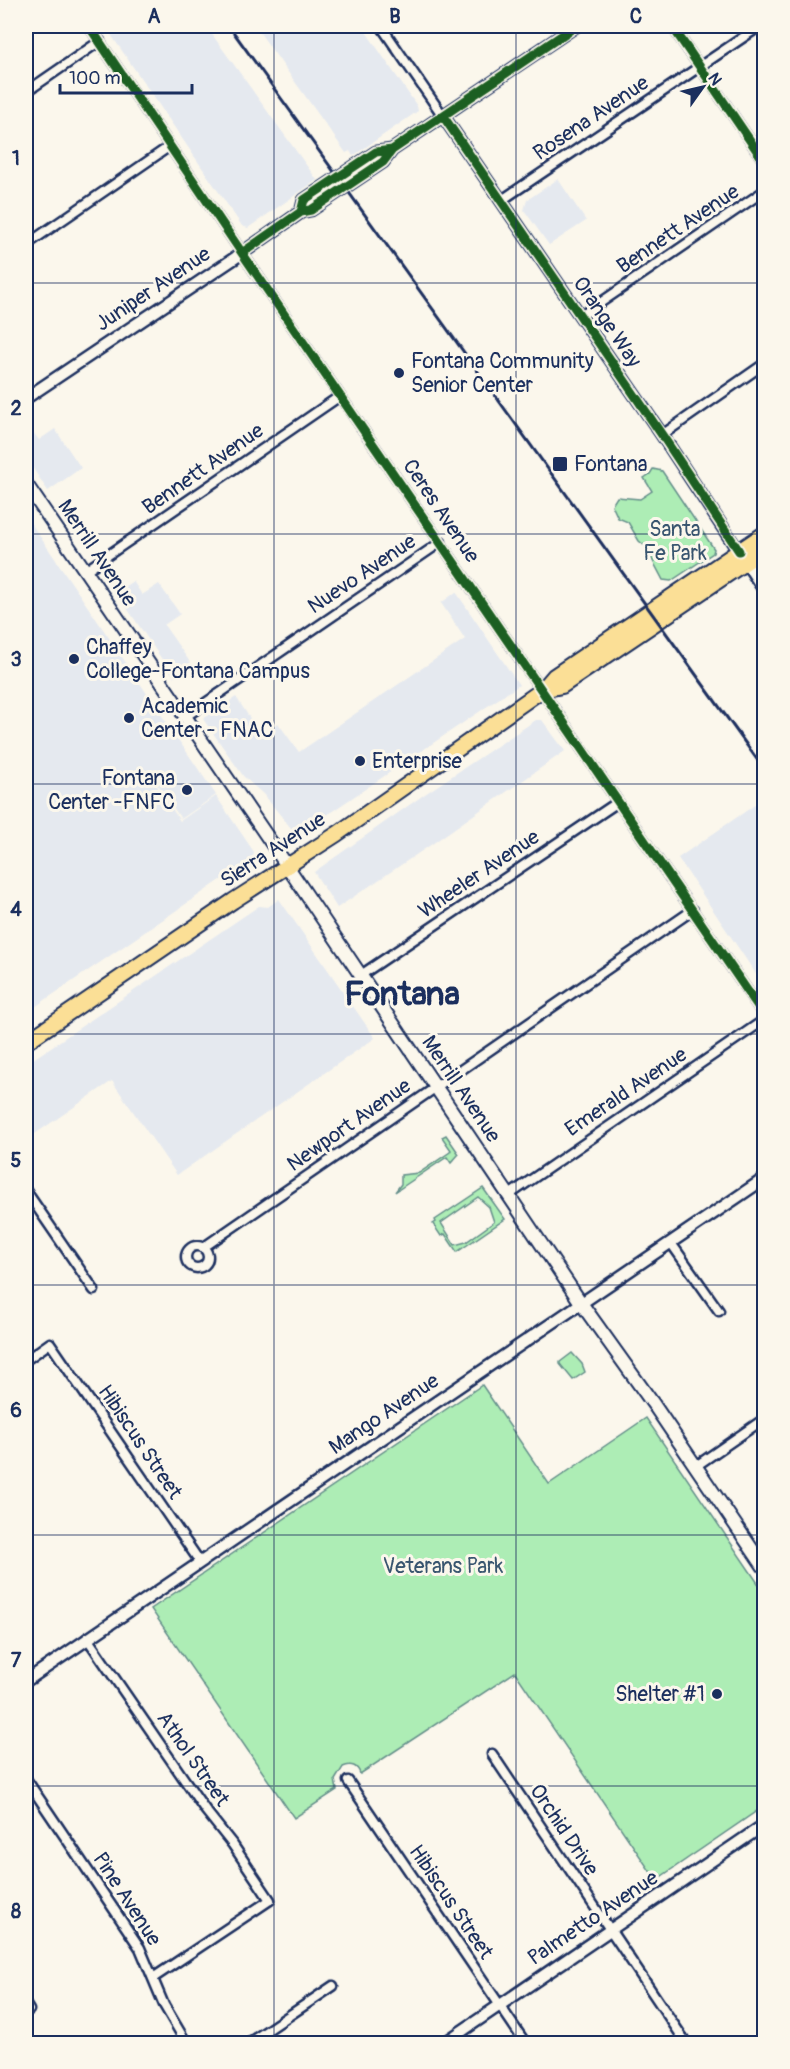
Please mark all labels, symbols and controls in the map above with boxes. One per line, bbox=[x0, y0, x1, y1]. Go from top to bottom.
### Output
text: A bbox=[148, 4, 161, 29]
text: B bbox=[389, 4, 401, 29]
text: C bbox=[630, 4, 642, 29]
scale bar bbox=[60, 57, 192, 95]
north arrow bbox=[673, 57, 733, 117]
text: 100 m bbox=[69, 67, 121, 90]
street label: Rosena Avenue bbox=[528, 69, 654, 167]
text: N bbox=[703, 69, 726, 89]
text: 1 bbox=[12, 146, 20, 171]
street label: Bennett Avenue bbox=[612, 178, 745, 280]
street label: Juniper Avenue bbox=[90, 240, 216, 337]
street label: Orange Way bbox=[567, 271, 647, 373]
place label: Fontana Community Senior Center bbox=[411, 348, 594, 399]
marker: Fontana Community Senior Center bbox=[392, 366, 406, 380]
text: 2 bbox=[10, 396, 22, 421]
street label: Bennett Avenue bbox=[137, 417, 269, 521]
place label: Fontana bbox=[574, 451, 648, 478]
street label: Ceres Avenue bbox=[396, 454, 486, 569]
marker: Fontana bbox=[551, 455, 569, 473]
street label: Merrill Avenue bbox=[51, 494, 143, 612]
park label: Santa Fe Park bbox=[643, 516, 707, 567]
street label: Nuevo Avenue bbox=[303, 528, 422, 620]
place label: Chaffey College-Fontana Campus bbox=[86, 634, 310, 685]
text: 3 bbox=[10, 647, 22, 672]
marker: Chaffey College-Fontana Campus bbox=[67, 652, 81, 666]
place label: Academic Center - FNAC bbox=[141, 693, 273, 744]
marker: Academic Center - FNAC bbox=[122, 711, 136, 725]
place label: Enterprise bbox=[372, 748, 462, 775]
marker: Enterprise bbox=[353, 754, 367, 768]
place label: Fontana Center -FNFC bbox=[48, 765, 175, 816]
marker: Fontana Center -FNFC bbox=[180, 783, 194, 797]
street label: Sierra Avenue bbox=[215, 806, 331, 894]
street label: Wheeler Avenue bbox=[413, 823, 545, 924]
text: 4 bbox=[10, 897, 22, 922]
district label: Fontana bbox=[344, 974, 460, 1015]
street label: Merrill Avenue bbox=[415, 1030, 507, 1148]
street label: Emerald Avenue bbox=[560, 1041, 693, 1143]
street label: Newport Avenue bbox=[282, 1072, 417, 1178]
text: 5 bbox=[11, 1148, 22, 1173]
street label: Mango Avenue bbox=[324, 1367, 445, 1461]
street label: Hibiscus Street bbox=[92, 1379, 189, 1505]
text: 6 bbox=[10, 1398, 22, 1423]
park label: Veterans Park bbox=[383, 1553, 504, 1580]
text: 7 bbox=[11, 1648, 22, 1673]
place label: Shelter #1 bbox=[615, 1681, 705, 1708]
marker: Shelter #1 bbox=[710, 1687, 724, 1701]
street label: Athol Street bbox=[150, 1706, 236, 1812]
street label: Orchid Drive bbox=[523, 1779, 605, 1882]
street label: Hibiscus Street bbox=[403, 1839, 500, 1965]
street label: Pine Avenue bbox=[87, 1847, 168, 1952]
street label: Palmetto Avenue bbox=[523, 1864, 664, 1972]
text: 8 bbox=[11, 1899, 21, 1924]

